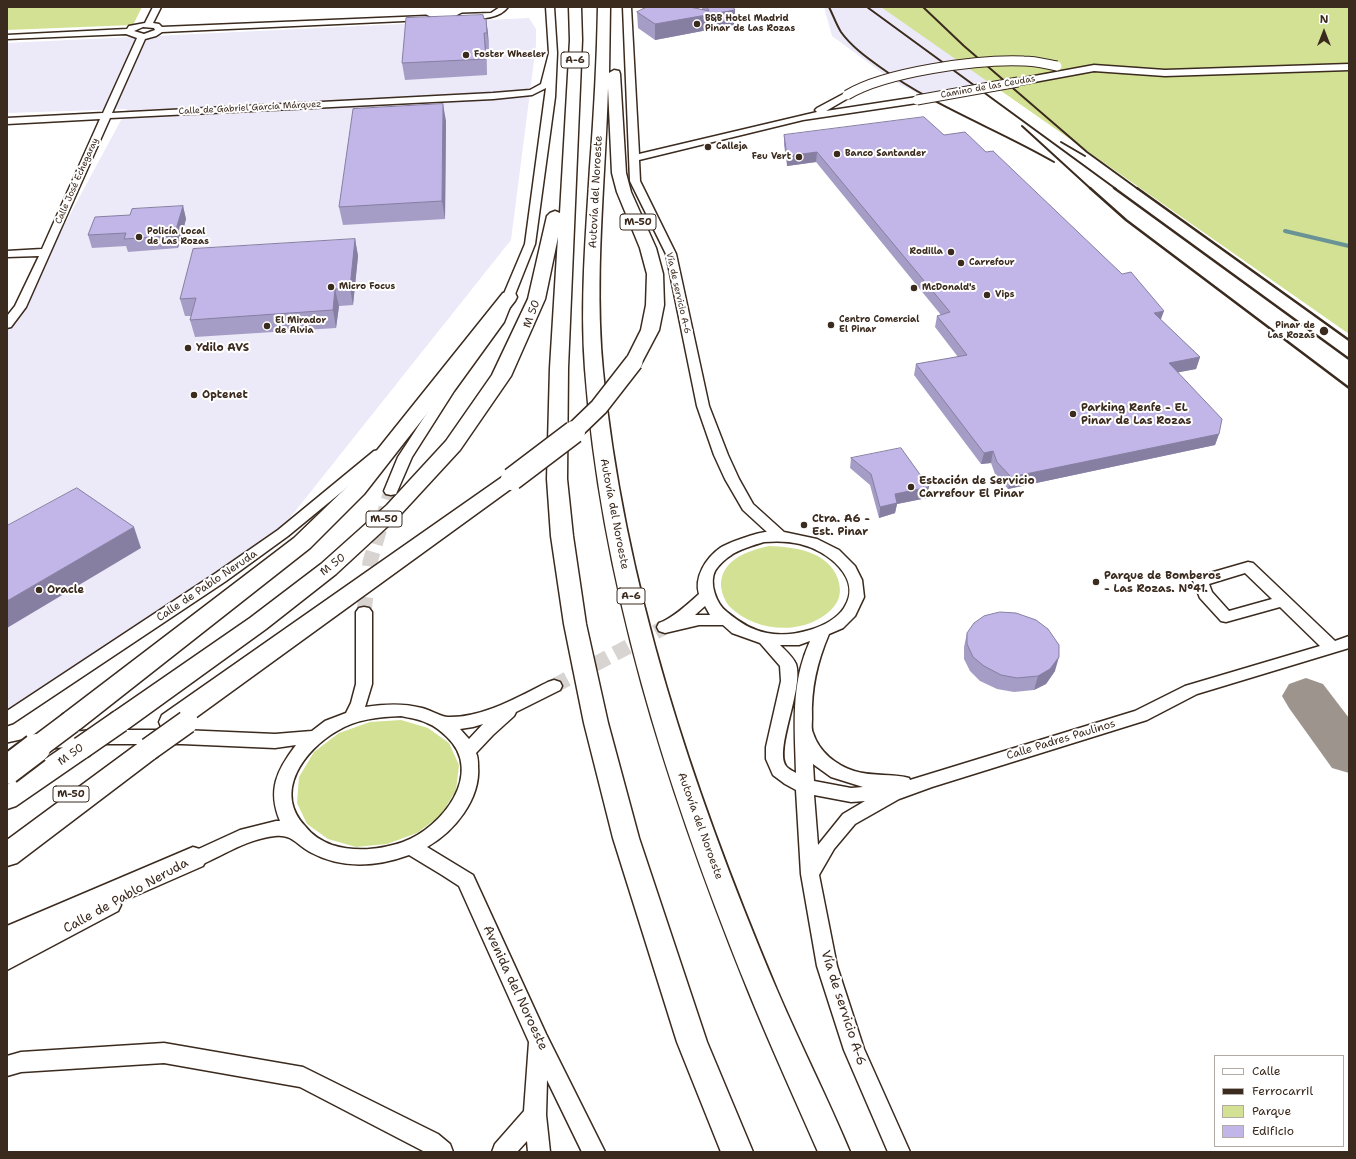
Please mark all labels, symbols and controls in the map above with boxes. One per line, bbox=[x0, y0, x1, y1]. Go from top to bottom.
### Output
north arrow bbox=[1304, 12, 1344, 52]
text: N bbox=[1320, 12, 1328, 27]
place label: B&B Hotel Madrid Pinar de Las Rozas bbox=[705, 14, 795, 35]
marker: B&B Hotel Madrid Pinar de Las Rozas bbox=[692, 19, 702, 29]
marker: Foster Wheeler bbox=[461, 50, 471, 60]
place label: Foster Wheeler bbox=[474, 50, 546, 60]
road number: A-6 bbox=[561, 52, 589, 68]
street label: Camino de las Ceudas bbox=[940, 73, 1036, 101]
street label: Calle de Gabriel García Márquez bbox=[178, 99, 322, 117]
street label: Autovía del Noroeste bbox=[586, 135, 606, 249]
street label: Calle José Echegaray bbox=[53, 136, 101, 226]
marker: Calleja bbox=[703, 142, 713, 152]
place label: Calleja bbox=[716, 142, 748, 152]
marker: Banco Santander bbox=[832, 149, 842, 159]
place label: Banco Santander bbox=[845, 149, 926, 159]
place label: Feu Vert bbox=[752, 152, 791, 162]
marker: Feu Vert bbox=[794, 152, 804, 162]
road number: M-50 bbox=[620, 214, 656, 230]
place label: Policía Local de Las Rozas bbox=[147, 227, 209, 248]
marker: Policía Local de Las Rozas bbox=[134, 232, 144, 242]
place label: Rodilla bbox=[910, 247, 943, 257]
marker: Rodilla bbox=[946, 247, 956, 257]
street label: Vía de servicio A-6 bbox=[663, 251, 693, 335]
marker: Carrefour bbox=[956, 258, 966, 268]
place label: Carrefour bbox=[969, 258, 1015, 268]
marker: Micro Focus bbox=[326, 282, 336, 292]
place label: Micro Focus bbox=[339, 282, 395, 292]
marker: McDonald's bbox=[909, 283, 919, 293]
place label: McDonald's bbox=[922, 283, 976, 293]
marker: Vips bbox=[982, 290, 992, 300]
place label: Vips bbox=[995, 290, 1014, 300]
street label: M 50 bbox=[521, 298, 543, 330]
place label: Centro Comercial El Pinar bbox=[839, 315, 919, 336]
place label: El Mirador de Alvia bbox=[275, 316, 326, 337]
marker: Centro Comercial El Pinar bbox=[826, 320, 836, 330]
marker: El Mirador de Alvia bbox=[262, 321, 272, 331]
place label: Pinar de Las Rozas bbox=[1268, 321, 1315, 342]
marker: Pinar de Las Rozas bbox=[1318, 325, 1330, 337]
place label: Ydilo AVS bbox=[196, 341, 249, 355]
marker: Ydilo AVS bbox=[183, 343, 193, 353]
place label: Optenet bbox=[202, 388, 248, 402]
marker: Optenet bbox=[189, 390, 199, 400]
place label: Parking Renfe - EL Pinar de Las Rozas bbox=[1081, 401, 1191, 427]
marker: Parking Renfe - EL Pinar de Las Rozas bbox=[1068, 409, 1078, 419]
street label: Autovía del Noroeste bbox=[597, 457, 631, 571]
place label: Estación de Servicio Carrefour El Pinar bbox=[919, 474, 1035, 500]
marker: Estación de Servicio Carrefour El Pinar bbox=[906, 482, 916, 492]
road number: M-50 bbox=[366, 511, 402, 527]
place label: Ctra. A6 - Est. Pinar bbox=[812, 512, 870, 538]
marker: Ctra. A6 - Est. Pinar bbox=[799, 520, 809, 530]
street label: Calle de Pablo Neruda bbox=[154, 547, 260, 625]
street label: M 50 bbox=[318, 551, 348, 579]
place label: Parque de Bomberos - Las Rozas. Nº41. bbox=[1104, 569, 1221, 595]
marker: Parque de Bomberos - Las Rozas. Nº41. bbox=[1091, 577, 1101, 587]
place label: Oracle bbox=[47, 583, 84, 597]
marker: Oracle bbox=[34, 585, 44, 595]
road number: A-6 bbox=[617, 588, 645, 604]
street label: Calle Padres Paulinos bbox=[1005, 717, 1117, 763]
street label: M 50 bbox=[55, 741, 87, 769]
street label: Autovía del Noroeste bbox=[675, 771, 725, 881]
road number: M-50 bbox=[53, 786, 89, 802]
street label: Calle de Pablo Neruda bbox=[61, 855, 191, 937]
street label: Avenida del Noroeste bbox=[479, 923, 551, 1053]
street label: Vía de servicio A-6 bbox=[817, 948, 869, 1068]
legend bbox=[1214, 1055, 1344, 1147]
text: Calle bbox=[1252, 1063, 1281, 1079]
text: Ferrocarril bbox=[1252, 1083, 1313, 1099]
text: Parque bbox=[1252, 1103, 1291, 1119]
text: Edificio bbox=[1252, 1123, 1294, 1139]

